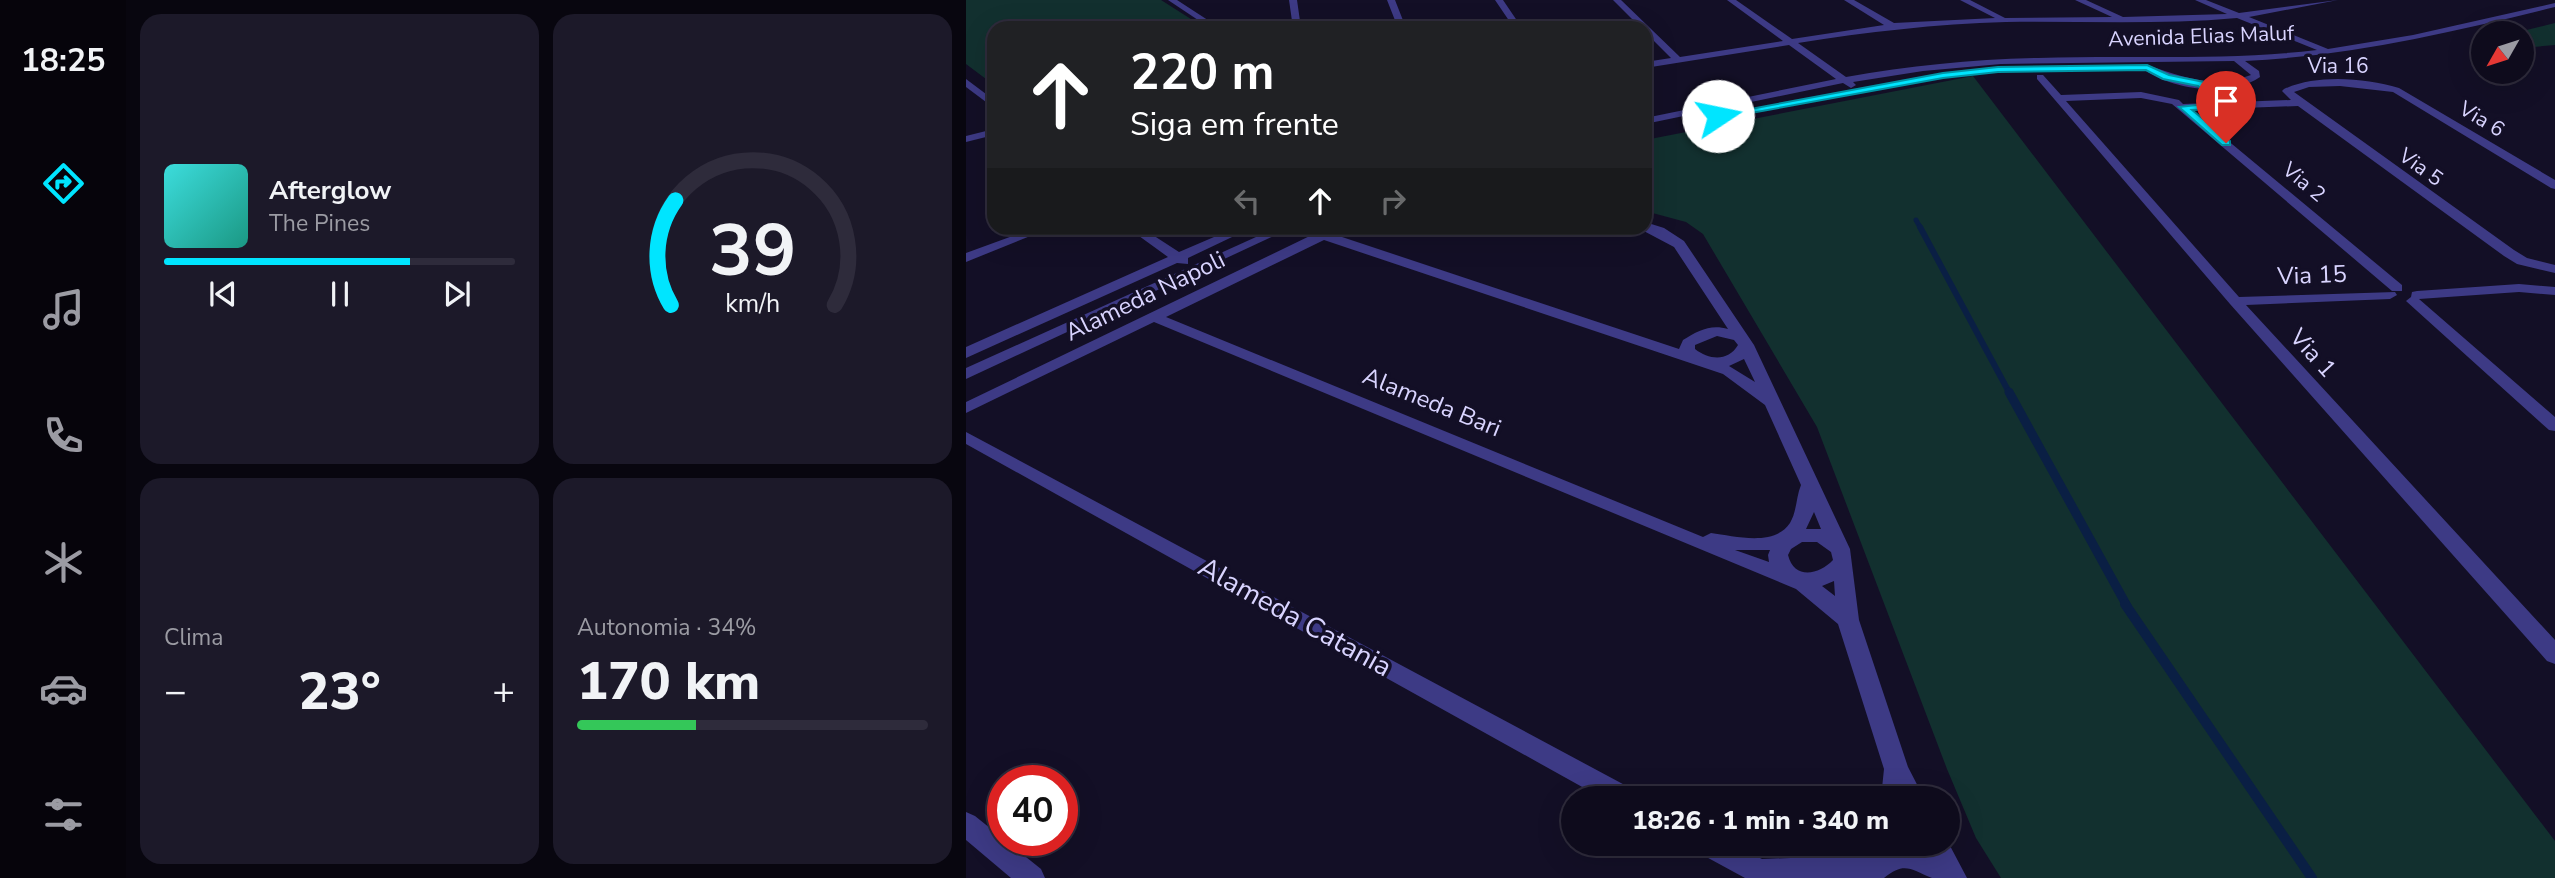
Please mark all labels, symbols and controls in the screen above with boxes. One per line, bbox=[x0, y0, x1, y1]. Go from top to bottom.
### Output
street label: Avenida Elias Maluf bbox=[2107, 19, 2296, 53]
north arrow bbox=[2471, 21, 2534, 84]
map controls bbox=[2471, 21, 2534, 84]
text: 18:25 bbox=[21, 39, 105, 82]
text: 220 m bbox=[1130, 39, 1274, 106]
icon: ahead bbox=[1015, 49, 1106, 140]
street label: Via 16 bbox=[2306, 52, 2369, 80]
pin bbox=[2196, 71, 2256, 143]
position arrow bbox=[1681, 79, 1755, 153]
icon: arrive bbox=[2207, 82, 2245, 120]
street label: Via 6 bbox=[2453, 94, 2510, 143]
text: Siga em frente bbox=[1130, 103, 1339, 146]
street label: Via 5 bbox=[2392, 141, 2449, 193]
street label: Via 2 bbox=[2276, 155, 2332, 208]
icon: directions bbox=[39, 159, 88, 208]
text: Afterglow bbox=[269, 173, 392, 208]
icon: left bbox=[1228, 182, 1266, 220]
icon: ahead bbox=[1301, 182, 1339, 220]
icon: right bbox=[1374, 182, 1412, 220]
text: 39 bbox=[709, 201, 796, 301]
text: The Pines bbox=[269, 208, 370, 239]
street label: Alameda Napoli bbox=[1060, 243, 1230, 349]
street label: Via 15 bbox=[2276, 258, 2347, 292]
icon: previous bbox=[204, 275, 242, 313]
icon: pause bbox=[321, 275, 359, 313]
icon: next bbox=[438, 275, 476, 313]
icon: music bbox=[39, 285, 88, 334]
text: km/h bbox=[725, 287, 780, 321]
street label: Via 1 bbox=[2282, 321, 2343, 384]
street label: Alameda Bari bbox=[1358, 360, 1506, 444]
icon: phone bbox=[39, 411, 88, 460]
icon: climate bbox=[39, 538, 88, 587]
street label: Alameda Catania bbox=[1191, 548, 1399, 686]
text: Autonomia · 34% bbox=[577, 612, 757, 643]
text: Clima bbox=[164, 622, 224, 653]
text: 170 km bbox=[577, 646, 760, 717]
text: 23° bbox=[298, 656, 381, 727]
icon: car bbox=[39, 664, 88, 713]
text: − bbox=[164, 666, 187, 717]
text: + bbox=[492, 666, 515, 717]
speed limit sign: 40 bbox=[987, 765, 1078, 856]
icon: filters bbox=[39, 790, 88, 839]
text: 18:26 · 1 min · 340 m bbox=[1632, 803, 1889, 838]

